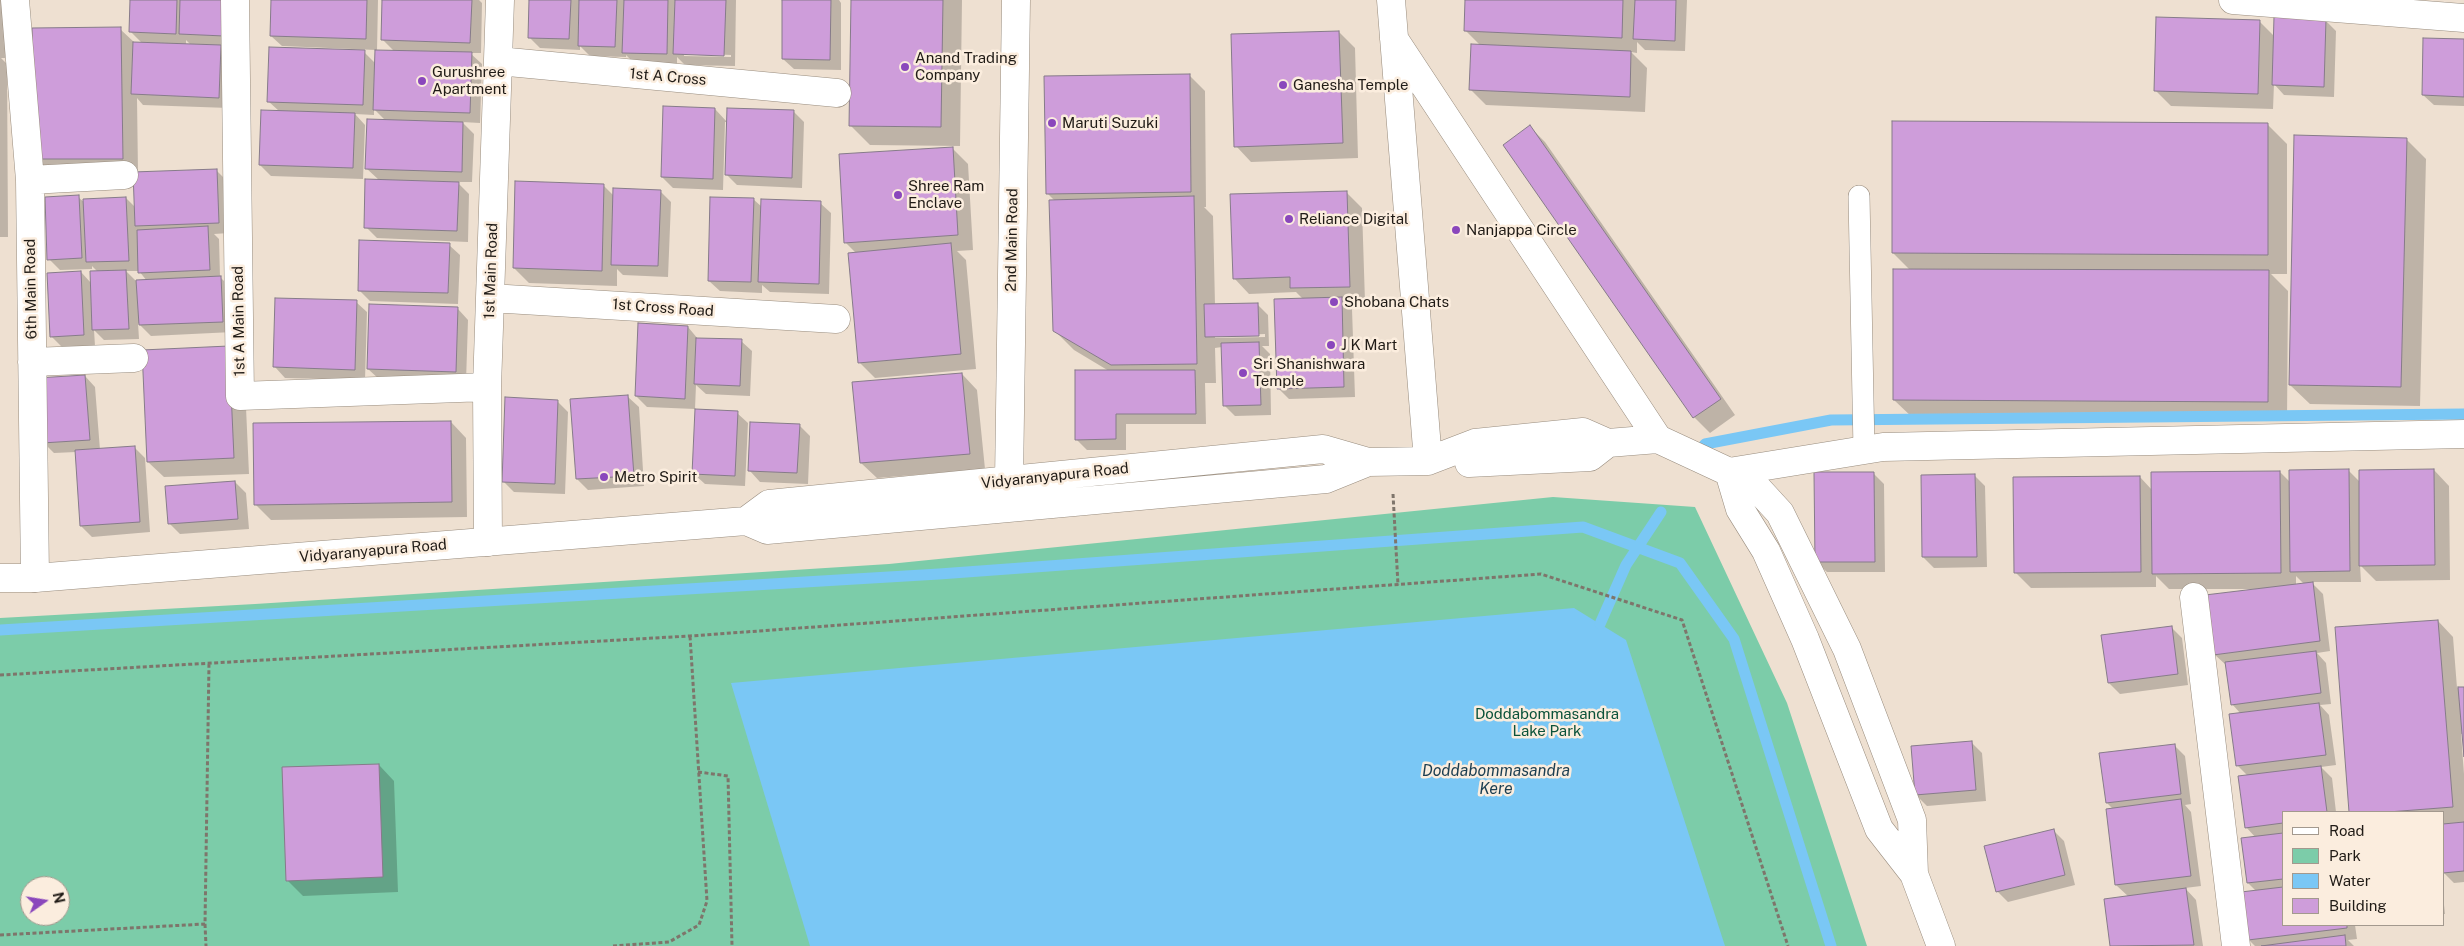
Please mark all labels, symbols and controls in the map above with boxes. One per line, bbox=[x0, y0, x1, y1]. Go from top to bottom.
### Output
place label: Anand Trading Company bbox=[915, 49, 1017, 84]
marker: Anand Trading Company bbox=[899, 61, 911, 73]
place label: Gurushree Apartment bbox=[432, 63, 507, 98]
street label: 1st A Cross bbox=[629, 65, 707, 89]
marker: Gurushree Apartment bbox=[416, 75, 428, 87]
place label: Ganesha Temple bbox=[1293, 76, 1408, 94]
marker: Ganesha Temple bbox=[1277, 79, 1289, 91]
place label: Maruti Suzuki bbox=[1062, 114, 1158, 132]
marker: Maruti Suzuki bbox=[1046, 117, 1058, 129]
place label: Shree Ram Enclave bbox=[908, 177, 984, 212]
street label: 2nd Main Road bbox=[1002, 188, 1022, 292]
marker: Shree Ram Enclave bbox=[892, 189, 904, 201]
place label: Reliance Digital bbox=[1299, 210, 1409, 228]
marker: Reliance Digital bbox=[1283, 213, 1295, 225]
place label: Nanjappa Circle bbox=[1466, 221, 1577, 239]
street label: 1st Main Road bbox=[480, 223, 502, 319]
marker: Nanjappa Circle bbox=[1450, 224, 1462, 236]
street label: 6th Main Road bbox=[21, 239, 41, 339]
street label: 1st A Main Road bbox=[229, 266, 249, 376]
place label: Shobana Chats bbox=[1344, 293, 1449, 311]
street label: 1st Cross Road bbox=[612, 295, 714, 321]
marker: Shobana Chats bbox=[1328, 296, 1340, 308]
place label: J K Mart bbox=[1341, 336, 1397, 354]
marker: J K Mart bbox=[1325, 339, 1337, 351]
place label: Sri Shanishwara Temple bbox=[1253, 355, 1365, 390]
marker: Sri Shanishwara Temple bbox=[1237, 367, 1249, 379]
street label: Vidyaranyapura Road bbox=[980, 459, 1130, 493]
place label: Metro Spirit bbox=[614, 468, 697, 486]
marker: Metro Spirit bbox=[598, 471, 610, 483]
street label: Vidyaranyapura Road bbox=[298, 536, 448, 566]
park label: Doddabommasandra Lake Park bbox=[1475, 705, 1619, 740]
water label: Doddabommasandra Kere bbox=[1422, 761, 1570, 799]
legend bbox=[2282, 811, 2444, 926]
text: Road bbox=[2329, 822, 2365, 839]
text: Park bbox=[2329, 847, 2361, 864]
text: Water bbox=[2329, 872, 2371, 889]
north arrow bbox=[20, 876, 70, 926]
text: N bbox=[50, 891, 68, 905]
text: Building bbox=[2329, 897, 2387, 914]

